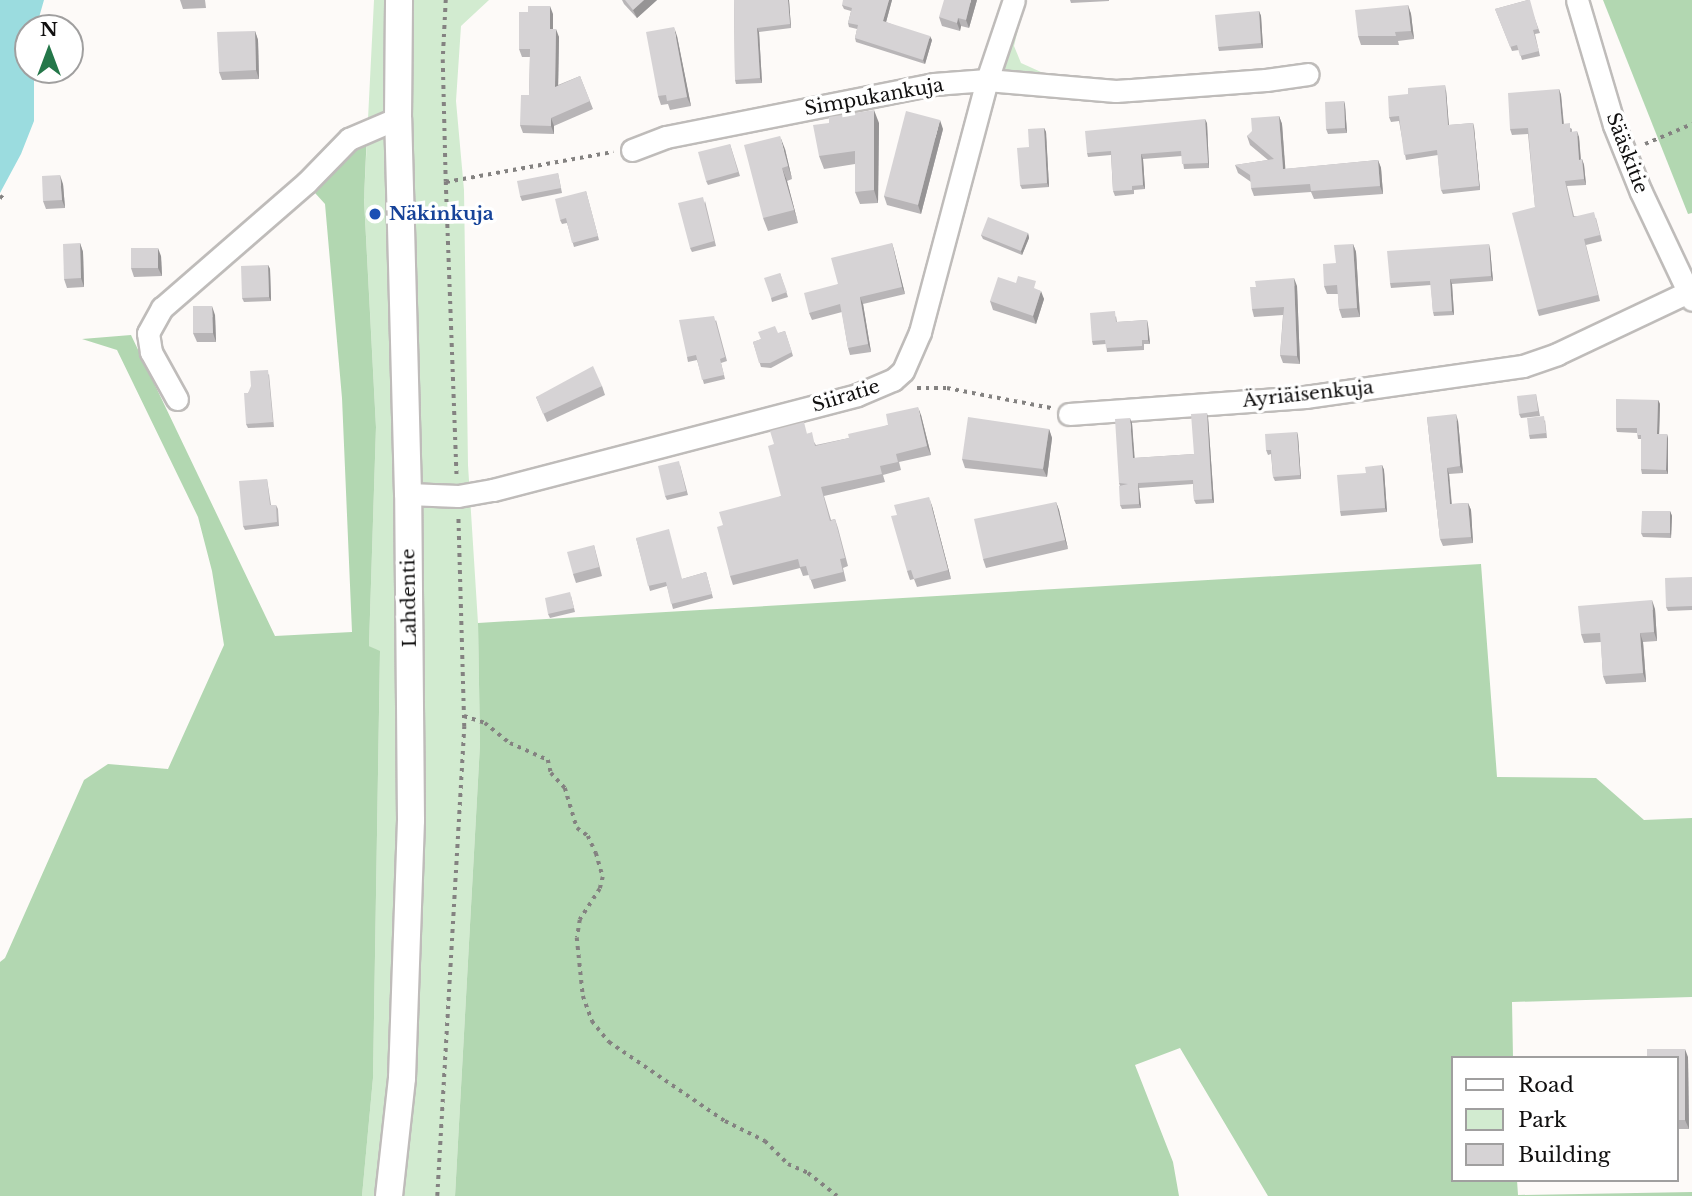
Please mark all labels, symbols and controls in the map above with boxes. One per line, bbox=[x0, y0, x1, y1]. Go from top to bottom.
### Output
north arrow bbox=[14, 14, 84, 84]
text: N bbox=[40, 18, 58, 41]
street label: Simpukankuja bbox=[803, 74, 945, 120]
street label: Sääskitie bbox=[1601, 109, 1653, 197]
place label: Näkinkuja bbox=[389, 203, 494, 225]
marker: Näkinkuja bbox=[367, 206, 383, 222]
street label: Siiratie bbox=[810, 375, 882, 417]
street label: Äyriäisenkuja bbox=[1241, 376, 1375, 412]
street label: Lahdentie bbox=[397, 548, 421, 648]
legend bbox=[1450, 1056, 1678, 1182]
text: Road bbox=[1518, 1072, 1574, 1098]
text: Park bbox=[1518, 1107, 1567, 1133]
text: Building bbox=[1518, 1142, 1610, 1168]

